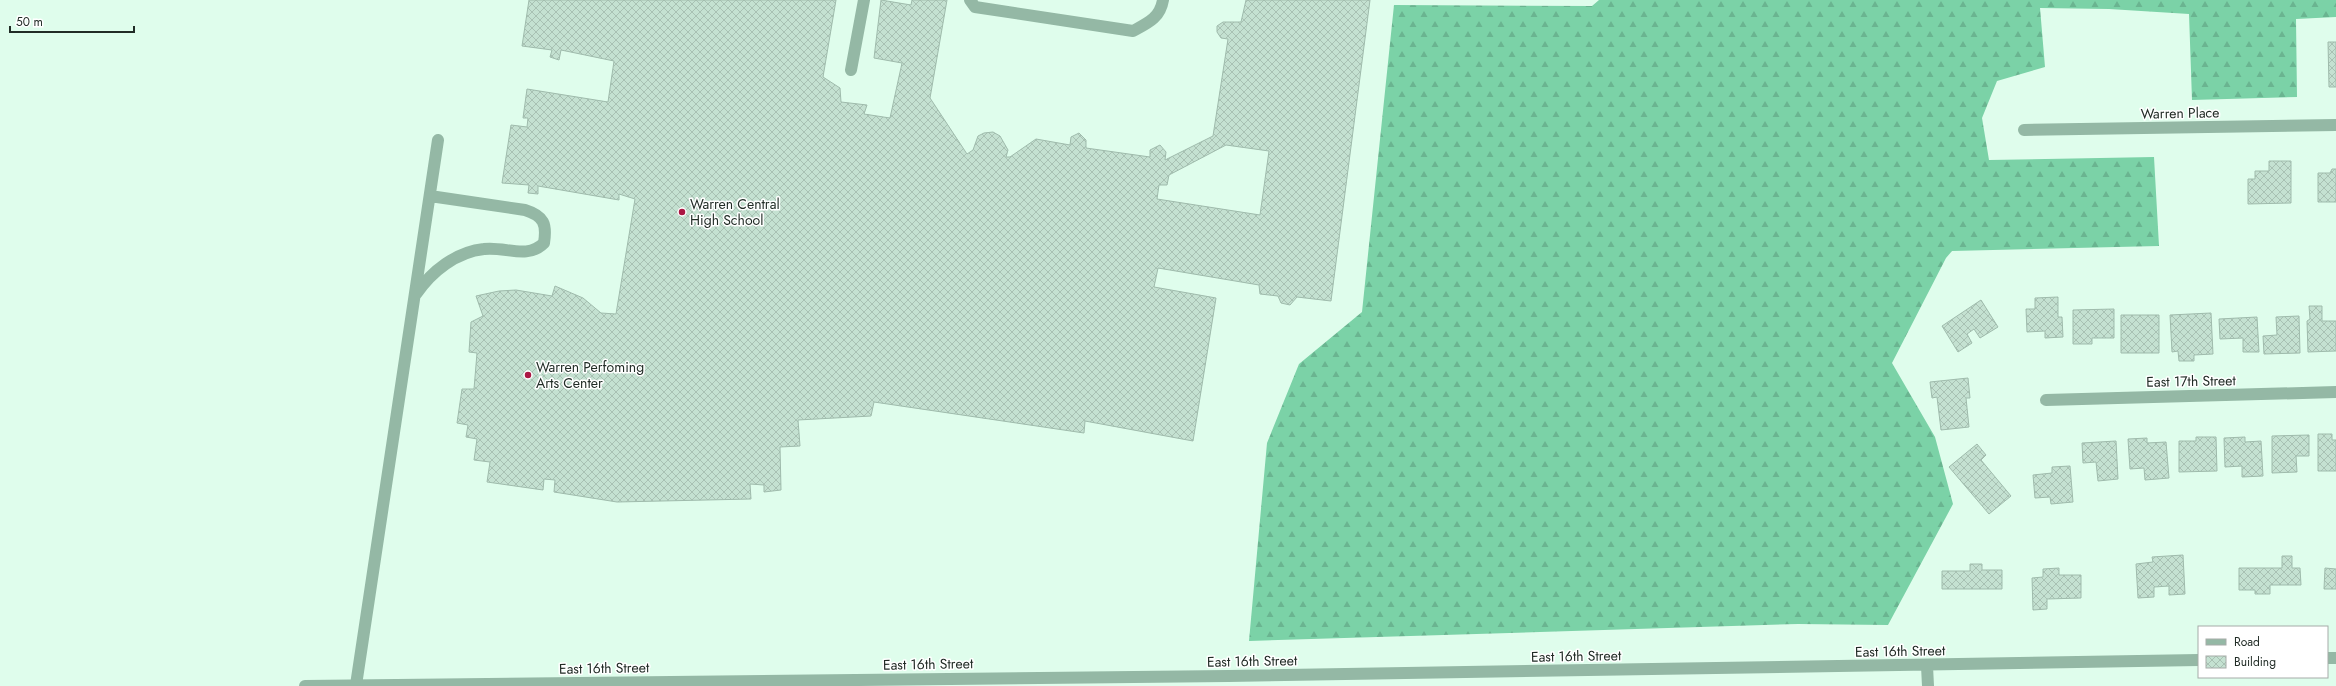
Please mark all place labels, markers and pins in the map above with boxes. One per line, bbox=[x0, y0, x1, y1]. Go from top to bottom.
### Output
place label: Warren Central High School bbox=[690, 194, 780, 230]
marker: Warren Central High School bbox=[677, 207, 687, 217]
place label: Warren Perfoming Arts Center bbox=[536, 357, 644, 393]
marker: Warren Perfoming Arts Center bbox=[523, 370, 533, 380]

